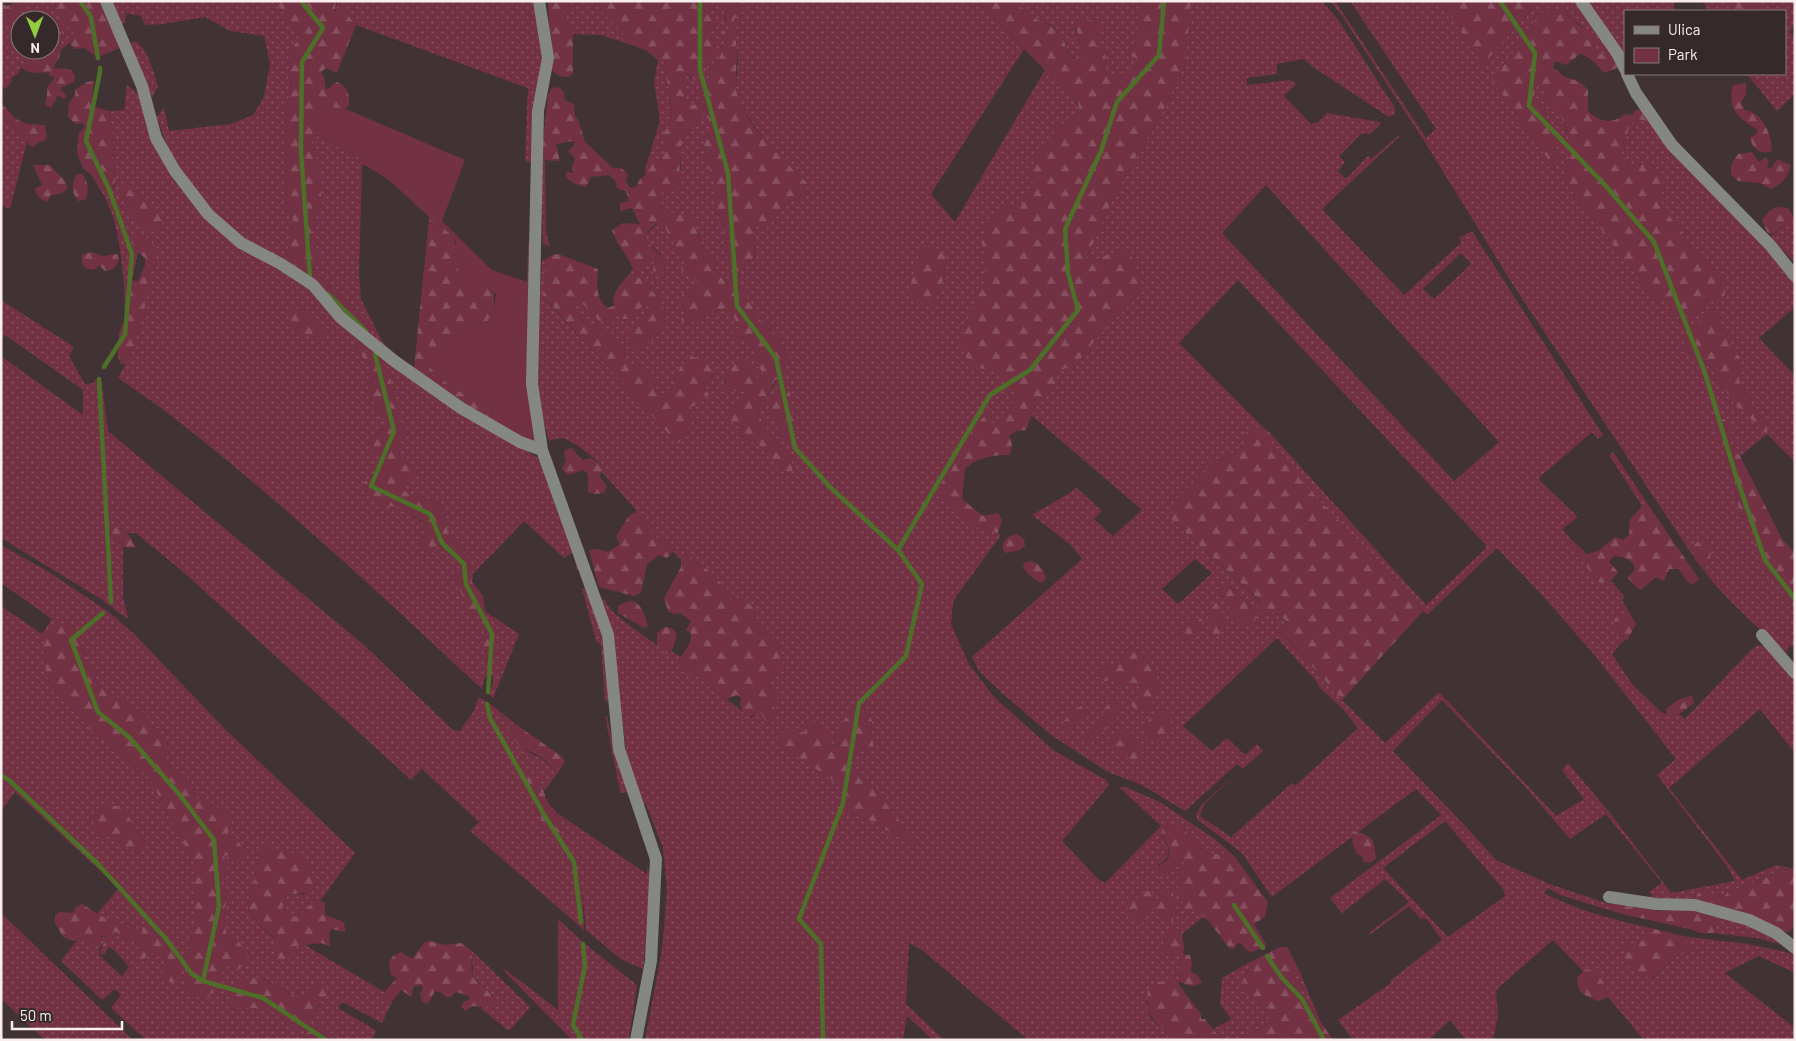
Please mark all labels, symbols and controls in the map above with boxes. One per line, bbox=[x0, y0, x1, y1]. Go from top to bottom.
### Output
north arrow bbox=[10, 10, 60, 60]
legend bbox=[1624, 10, 1786, 75]
text: Ulica bbox=[1668, 20, 1700, 38]
text: N bbox=[30, 40, 40, 57]
text: Park bbox=[1668, 45, 1698, 63]
scale bar bbox=[12, 998, 122, 1030]
text: 50 m bbox=[20, 1006, 52, 1024]

